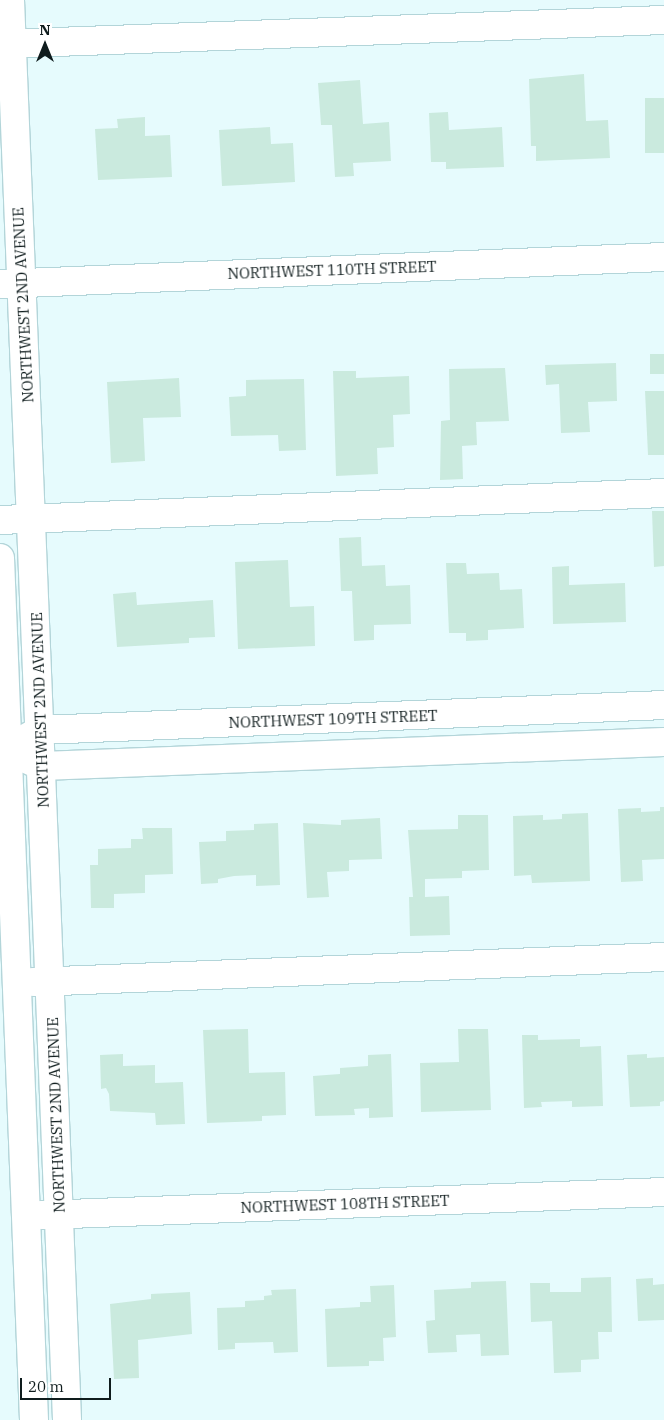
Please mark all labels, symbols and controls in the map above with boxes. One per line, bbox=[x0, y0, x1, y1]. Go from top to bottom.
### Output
north arrow bbox=[20, 20, 70, 70]
text: N bbox=[39, 21, 51, 39]
street label: NORTHWEST 2ND AVENUE bbox=[9, 207, 37, 403]
street label: NORTHWEST 110TH STREET bbox=[227, 257, 437, 283]
street label: NORTHWEST 2ND AVENUE bbox=[28, 612, 52, 808]
street label: NORTHWEST 109TH STREET bbox=[228, 706, 438, 732]
street label: NORTHWEST 2ND AVENUE bbox=[44, 1017, 68, 1213]
street label: NORTHWEST 108TH STREET bbox=[240, 1191, 450, 1217]
scale bar bbox=[22, 1368, 114, 1400]
text: 20 m bbox=[28, 1377, 64, 1396]

